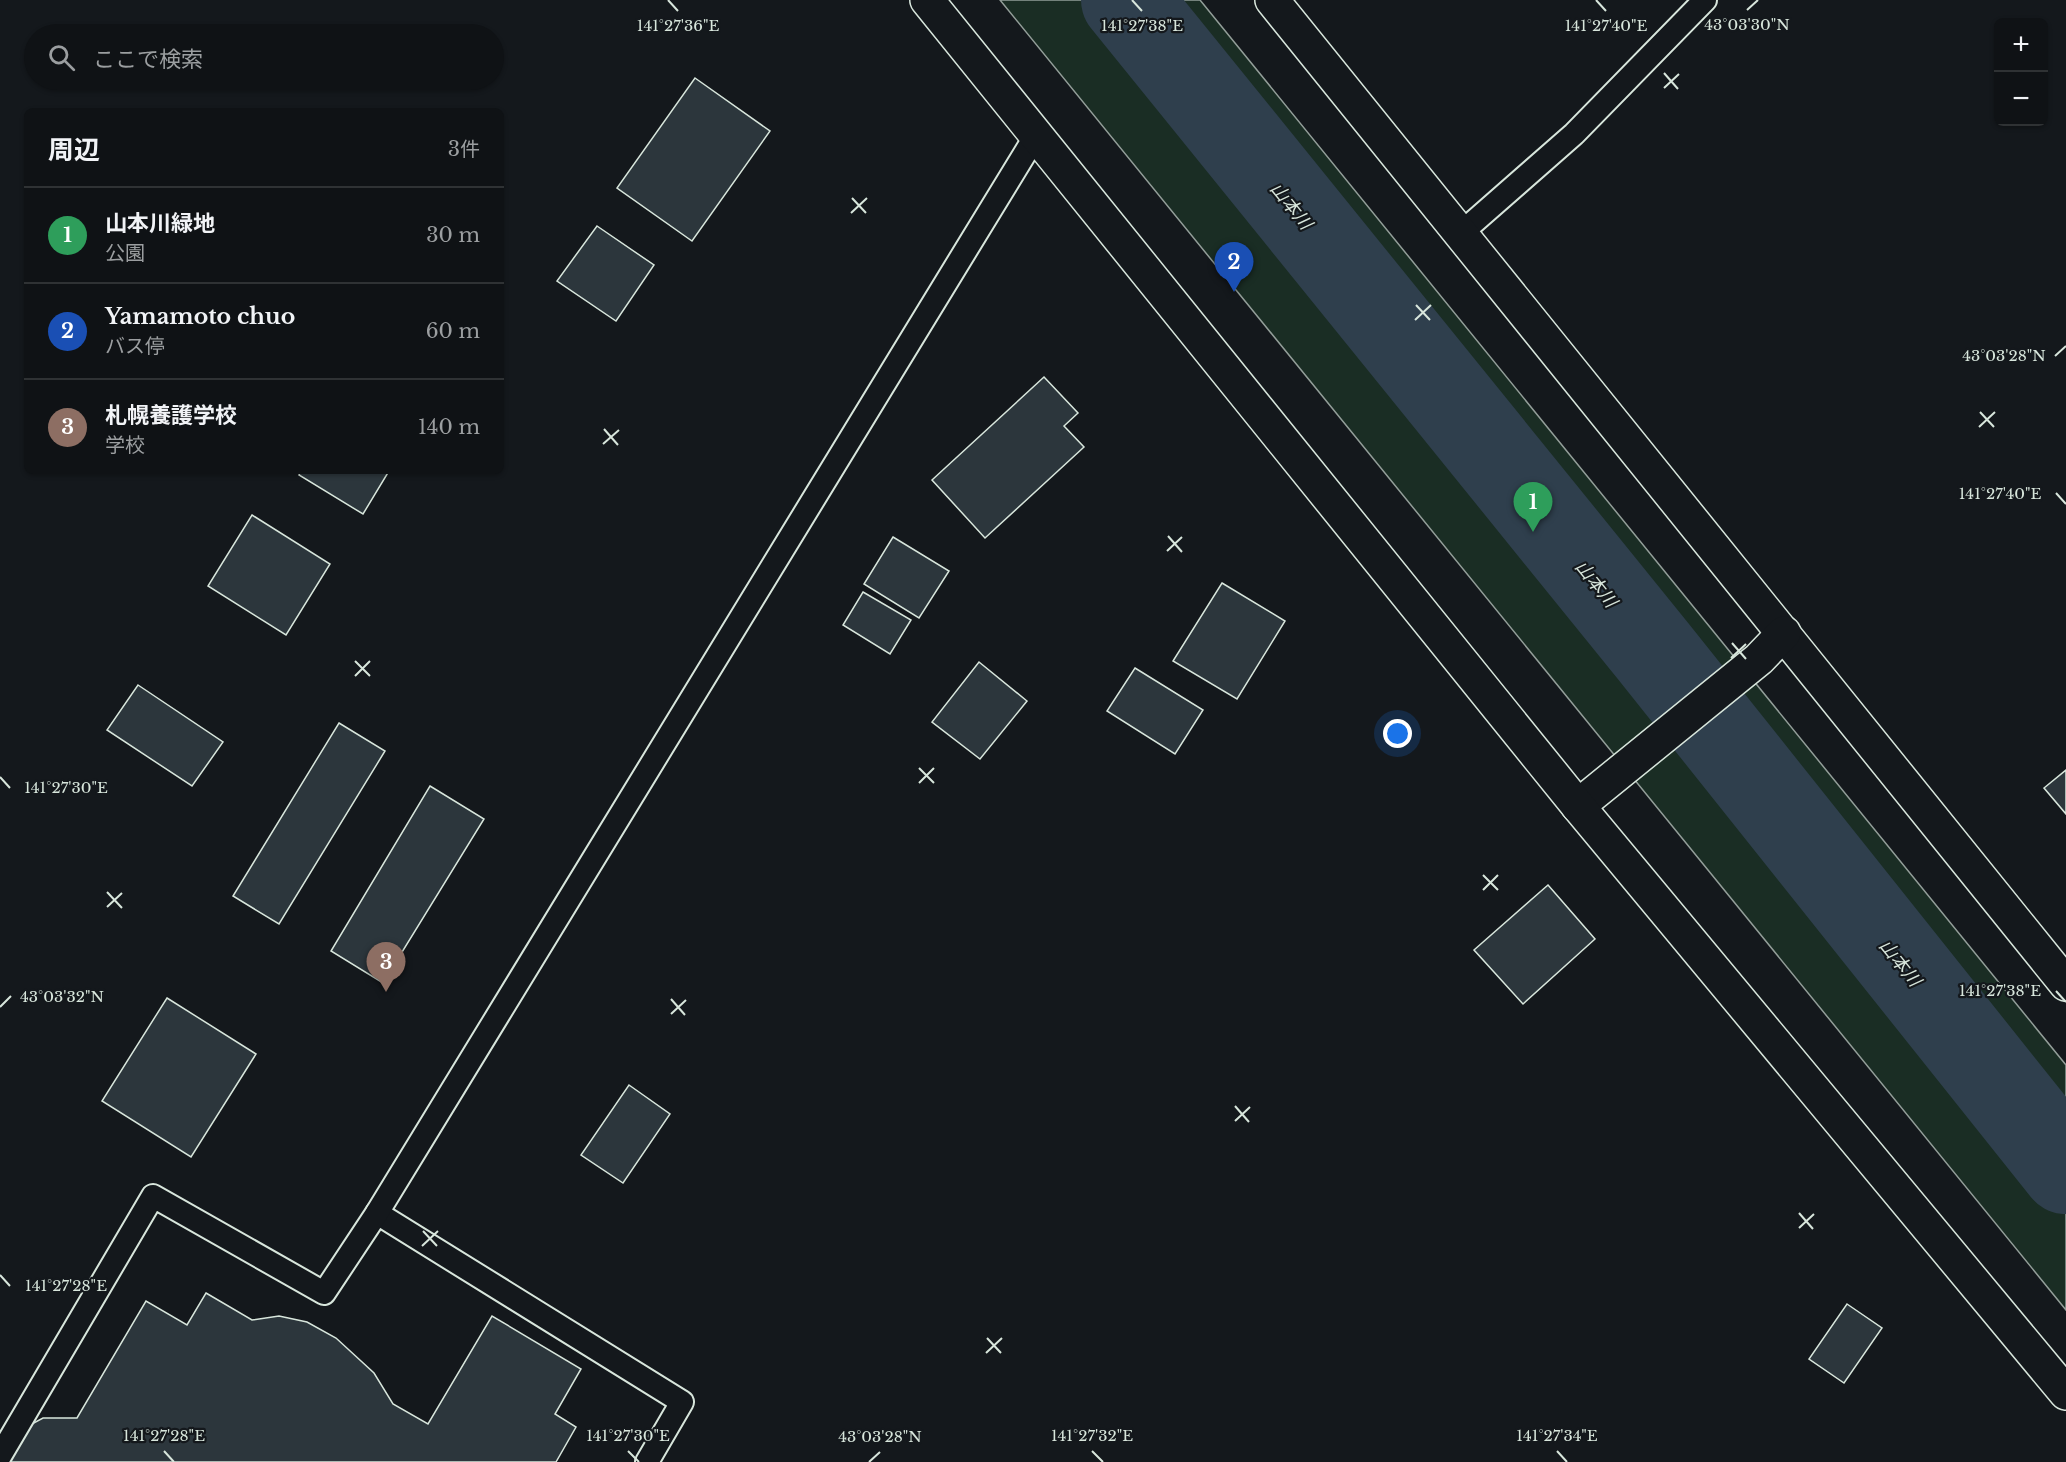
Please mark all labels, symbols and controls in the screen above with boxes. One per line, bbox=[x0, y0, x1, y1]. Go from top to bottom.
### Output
text: 43°03'30"N bbox=[1704, 15, 1790, 34]
text: 141°27'36"E bbox=[637, 16, 719, 35]
text: 141°27'38"E bbox=[1101, 16, 1183, 35]
text: 141°27'40"E bbox=[1565, 16, 1647, 35]
map controls bbox=[1994, 18, 2048, 126]
button: + bbox=[1994, 18, 2048, 72]
search box bbox=[24, 24, 504, 90]
icon: search bbox=[45, 41, 78, 74]
text: ここで検索 bbox=[93, 46, 203, 73]
button: − bbox=[1994, 72, 2048, 126]
text: 周辺 bbox=[48, 134, 100, 166]
text: 3件 bbox=[448, 137, 480, 161]
water label: 山本川 bbox=[1265, 178, 1318, 235]
text: 山本川緑地 bbox=[105, 210, 215, 237]
text: 1 bbox=[63, 223, 72, 247]
text: 30 m bbox=[426, 223, 480, 247]
text: 公園 bbox=[105, 241, 145, 265]
pin: 2 bbox=[1214, 242, 1254, 292]
text: Yamamoto chuo bbox=[105, 303, 295, 330]
text: 2 bbox=[61, 319, 74, 343]
text: 60 m bbox=[426, 319, 480, 343]
text: バス停 bbox=[105, 334, 165, 358]
text: 43°03'28"N bbox=[1962, 346, 2046, 365]
text: 札幌養護学校 bbox=[105, 402, 237, 429]
text: 3 bbox=[61, 415, 74, 439]
text: 140 m bbox=[418, 415, 480, 439]
text: 学校 bbox=[105, 433, 145, 457]
pin: 1 bbox=[1514, 482, 1552, 532]
text: 141°27'40"E bbox=[1959, 484, 2041, 503]
water label: 山本川 bbox=[1570, 556, 1623, 613]
your location bbox=[1383, 719, 1412, 748]
text: 141°27'30"E bbox=[24, 778, 108, 797]
water label: 山本川 bbox=[1874, 935, 1927, 992]
pin: 3 bbox=[366, 942, 406, 992]
text: 141°27'38"E bbox=[1959, 981, 2041, 1000]
text: 43°03'32"N bbox=[20, 987, 104, 1006]
text: 141°27'28"E bbox=[25, 1276, 107, 1295]
text: 141°27'28"E bbox=[123, 1426, 205, 1445]
text: 141°27'30"E bbox=[586, 1426, 670, 1445]
text: 141°27'32"E bbox=[1051, 1426, 1133, 1445]
text: 141°27'34"E bbox=[1516, 1426, 1598, 1445]
text: 43°03'28"N bbox=[838, 1427, 922, 1446]

